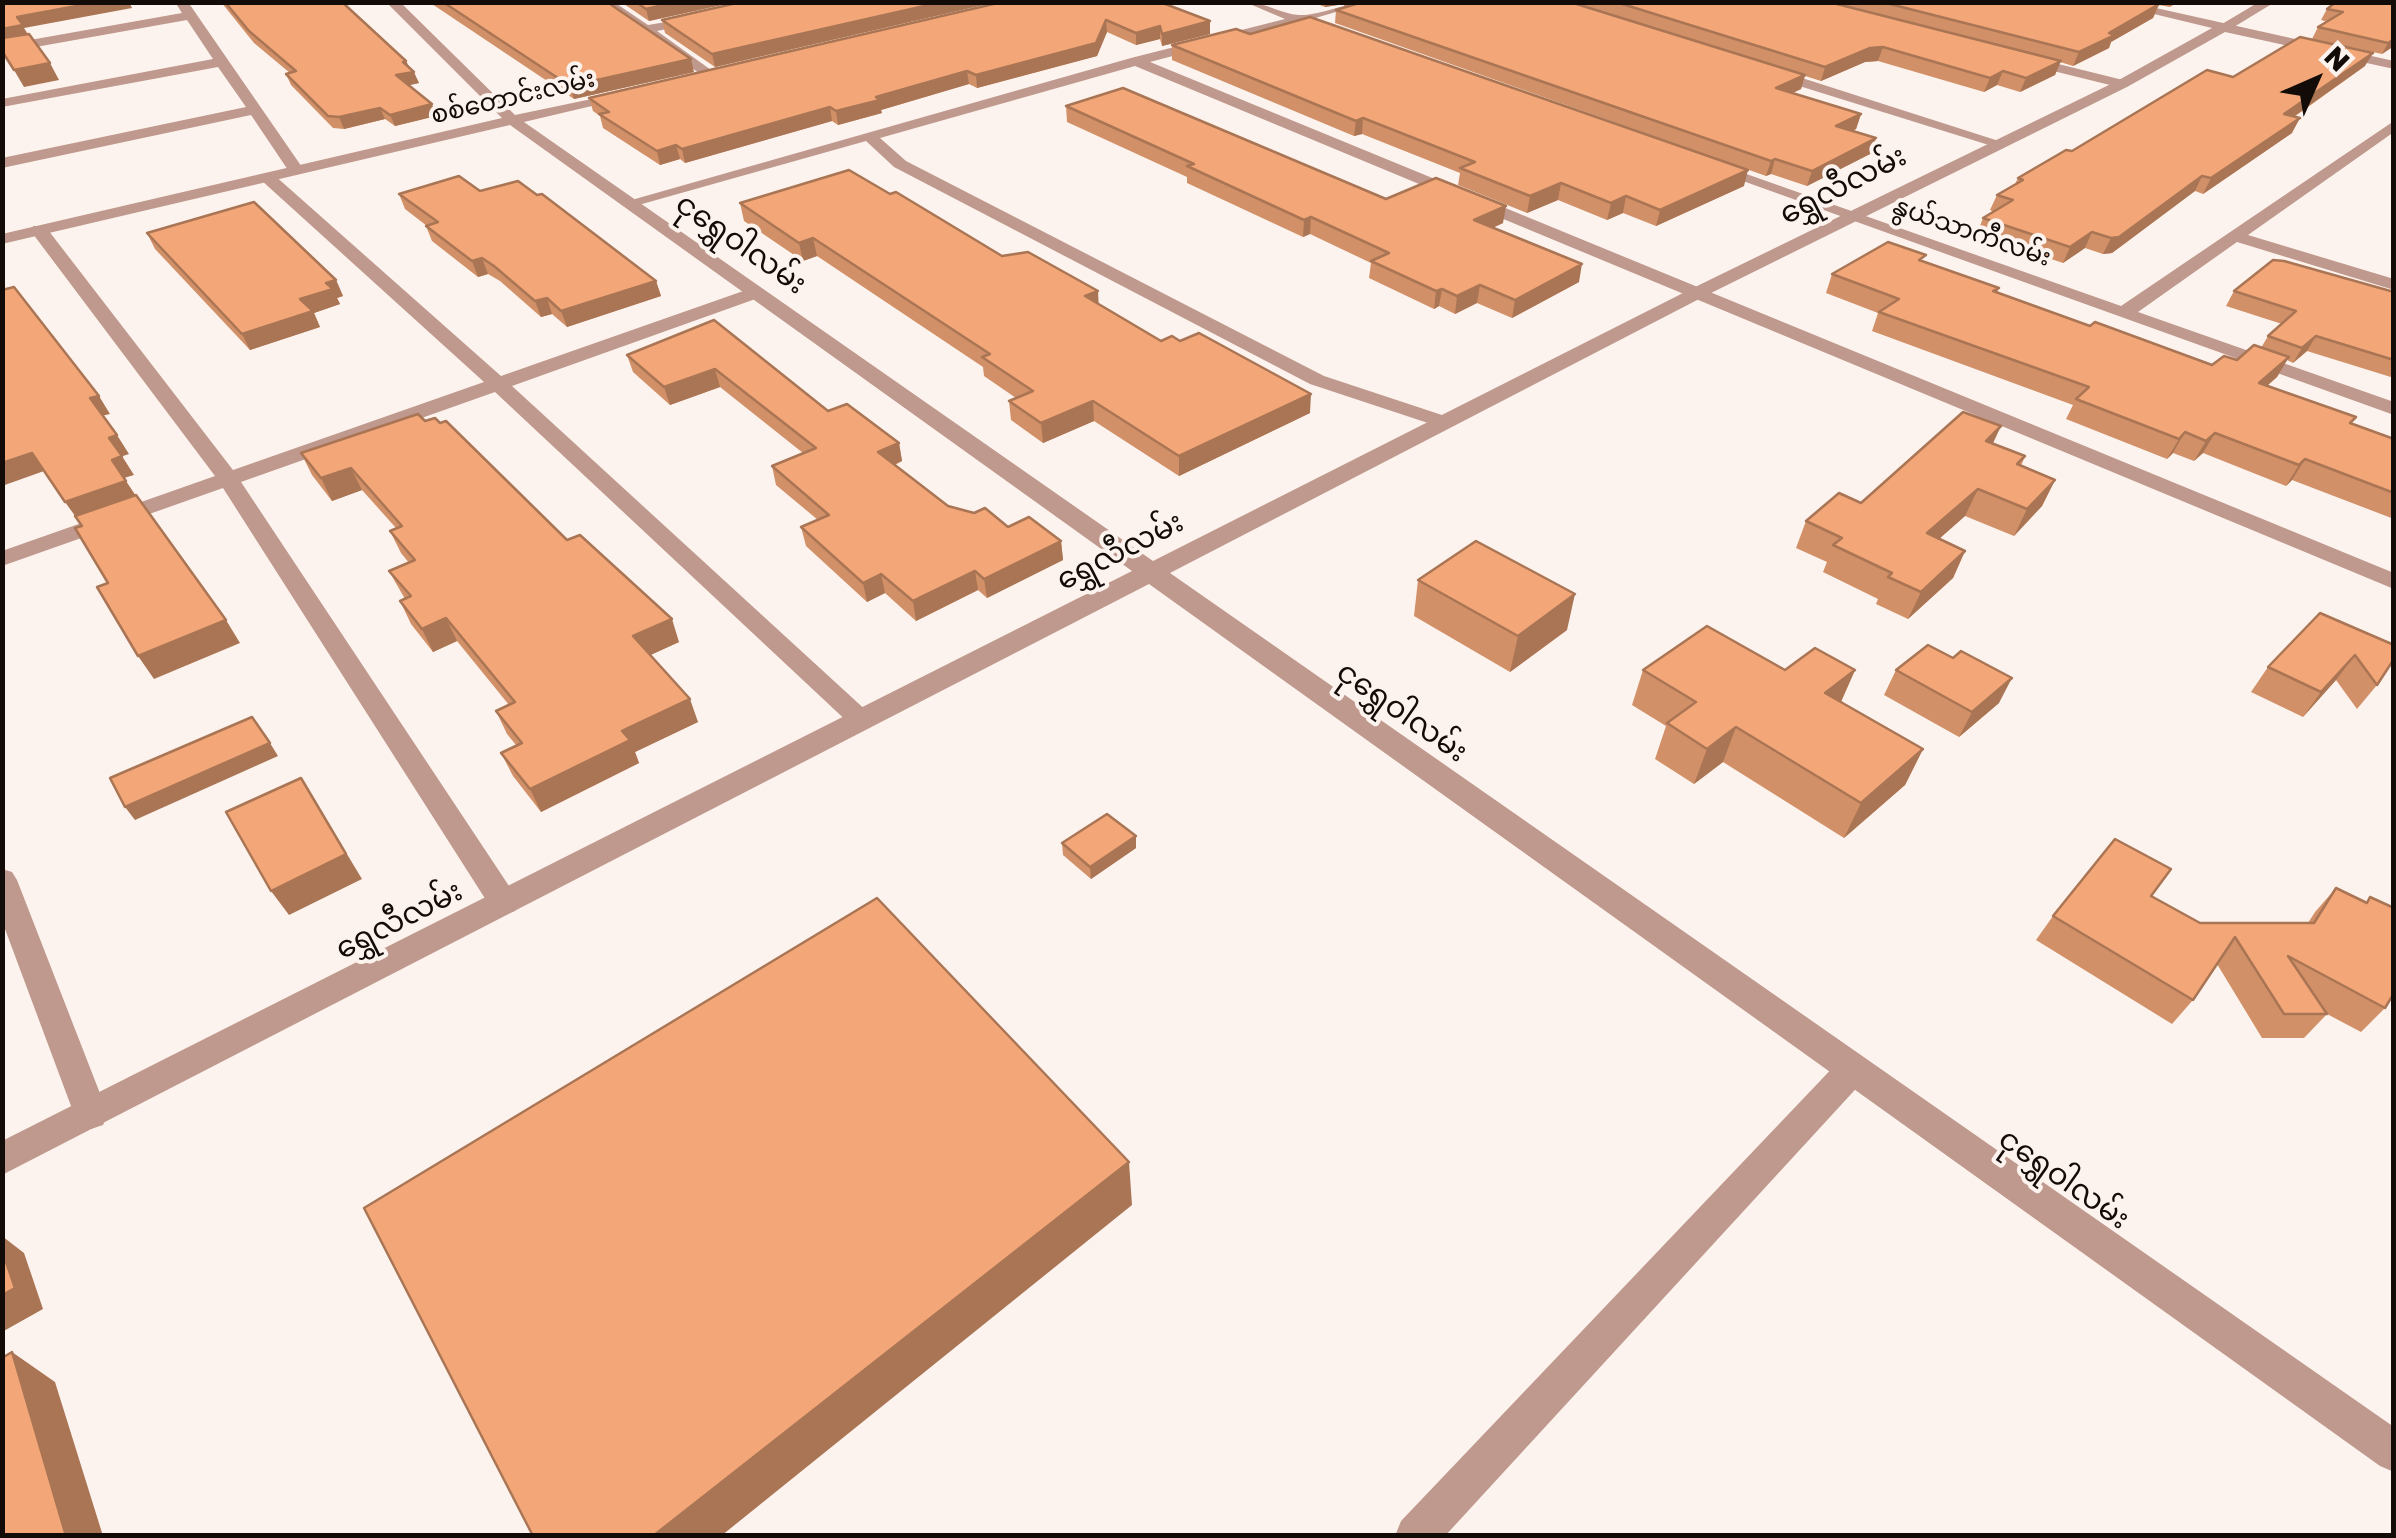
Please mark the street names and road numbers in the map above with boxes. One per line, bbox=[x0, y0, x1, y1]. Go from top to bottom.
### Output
street label: စစ်တောင်းလမ်း bbox=[428, 64, 598, 130]
street label: ရွှေလီလမ်း bbox=[1774, 138, 1912, 232]
street label: ငုရွှေဝါလမ်း bbox=[669, 186, 813, 302]
street label: နွယ်သာကီလမ်း bbox=[1889, 191, 2055, 273]
street label: ရွှေလီလမ်း bbox=[1051, 504, 1189, 598]
street label: ငုရွှေဝါလမ်း bbox=[1330, 654, 1474, 770]
street label: ရွှေလီလမ်း bbox=[330, 873, 468, 967]
street label: ငုရွှေဝါလမ်း bbox=[1992, 1121, 2136, 1237]

